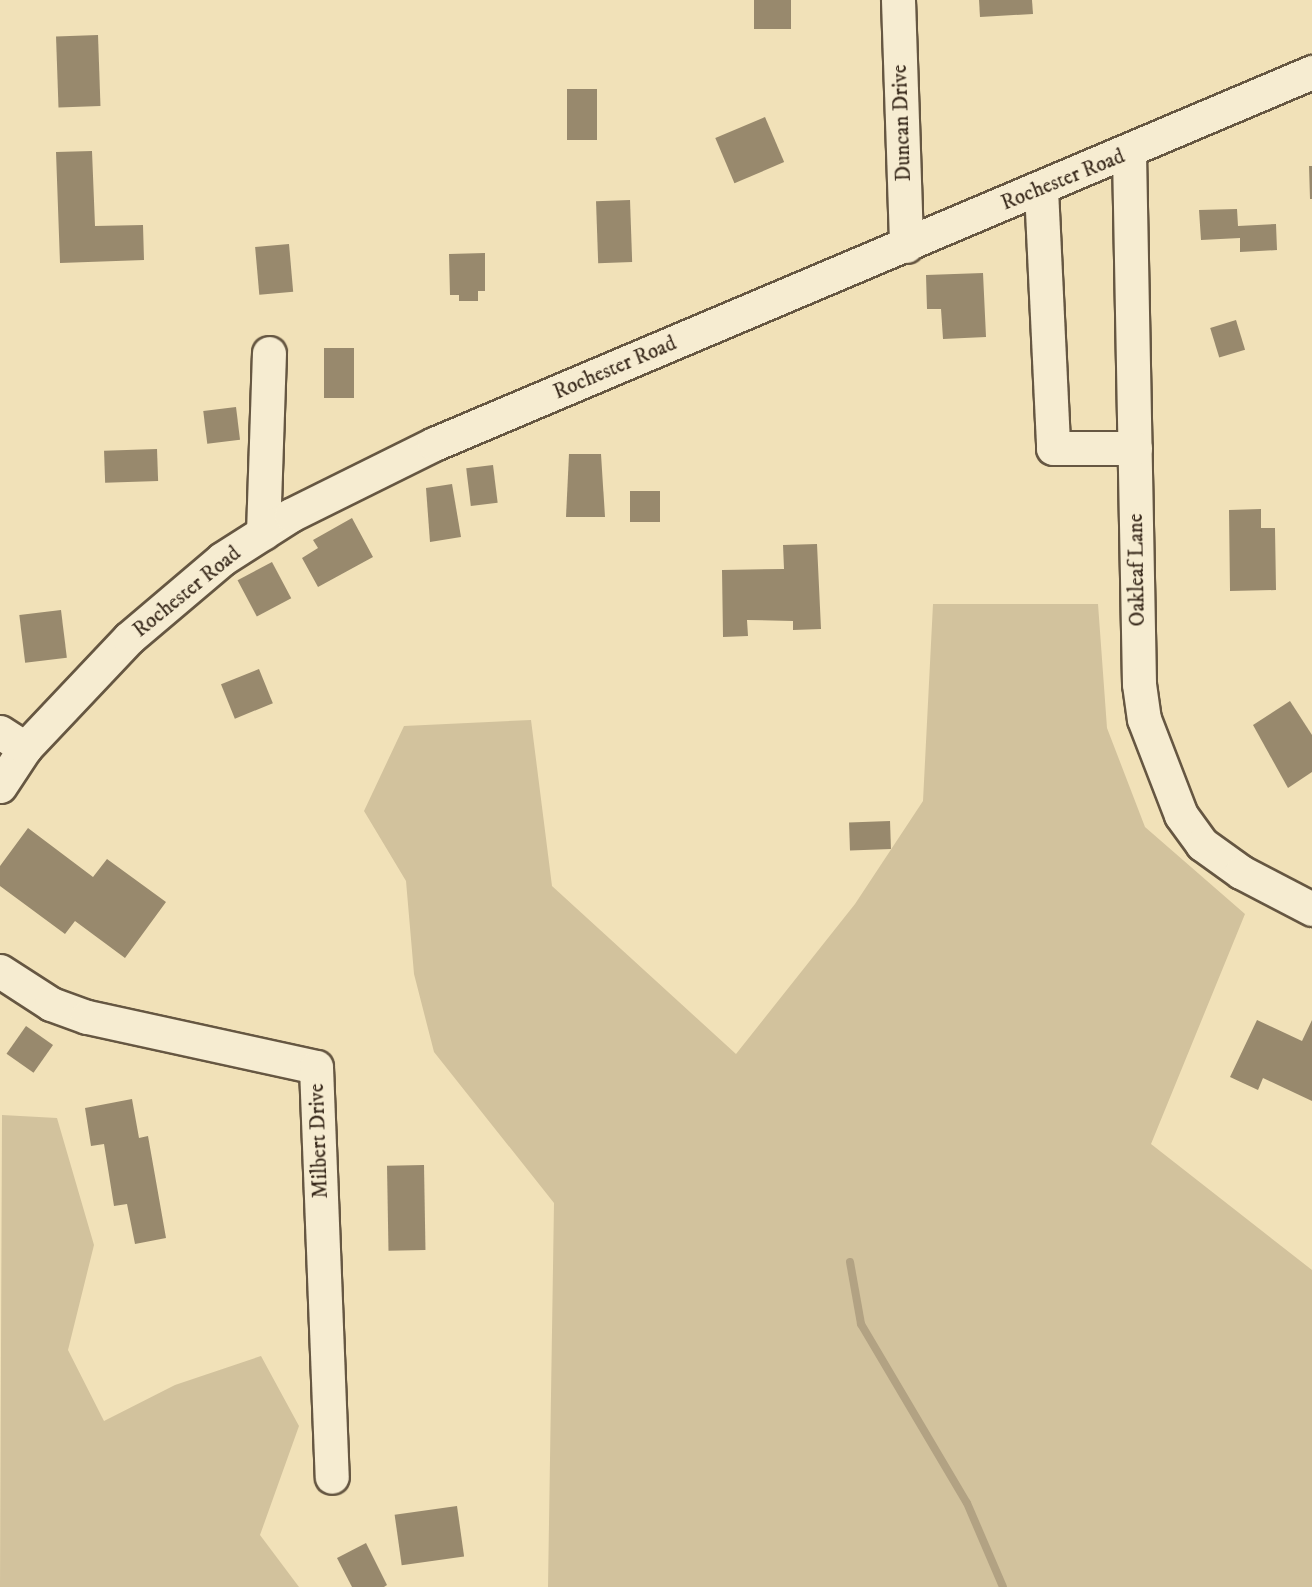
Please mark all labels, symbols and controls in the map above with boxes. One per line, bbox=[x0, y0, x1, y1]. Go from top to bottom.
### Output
street label: Duncan Drive bbox=[887, 64, 917, 182]
street label: Rochester Road bbox=[998, 144, 1128, 216]
street label: Rochester Road bbox=[550, 331, 680, 405]
street label: Oakleaf Lane bbox=[1123, 513, 1151, 627]
street label: Rochester Road bbox=[128, 541, 246, 643]
street label: Milbert Drive bbox=[304, 1083, 334, 1199]

